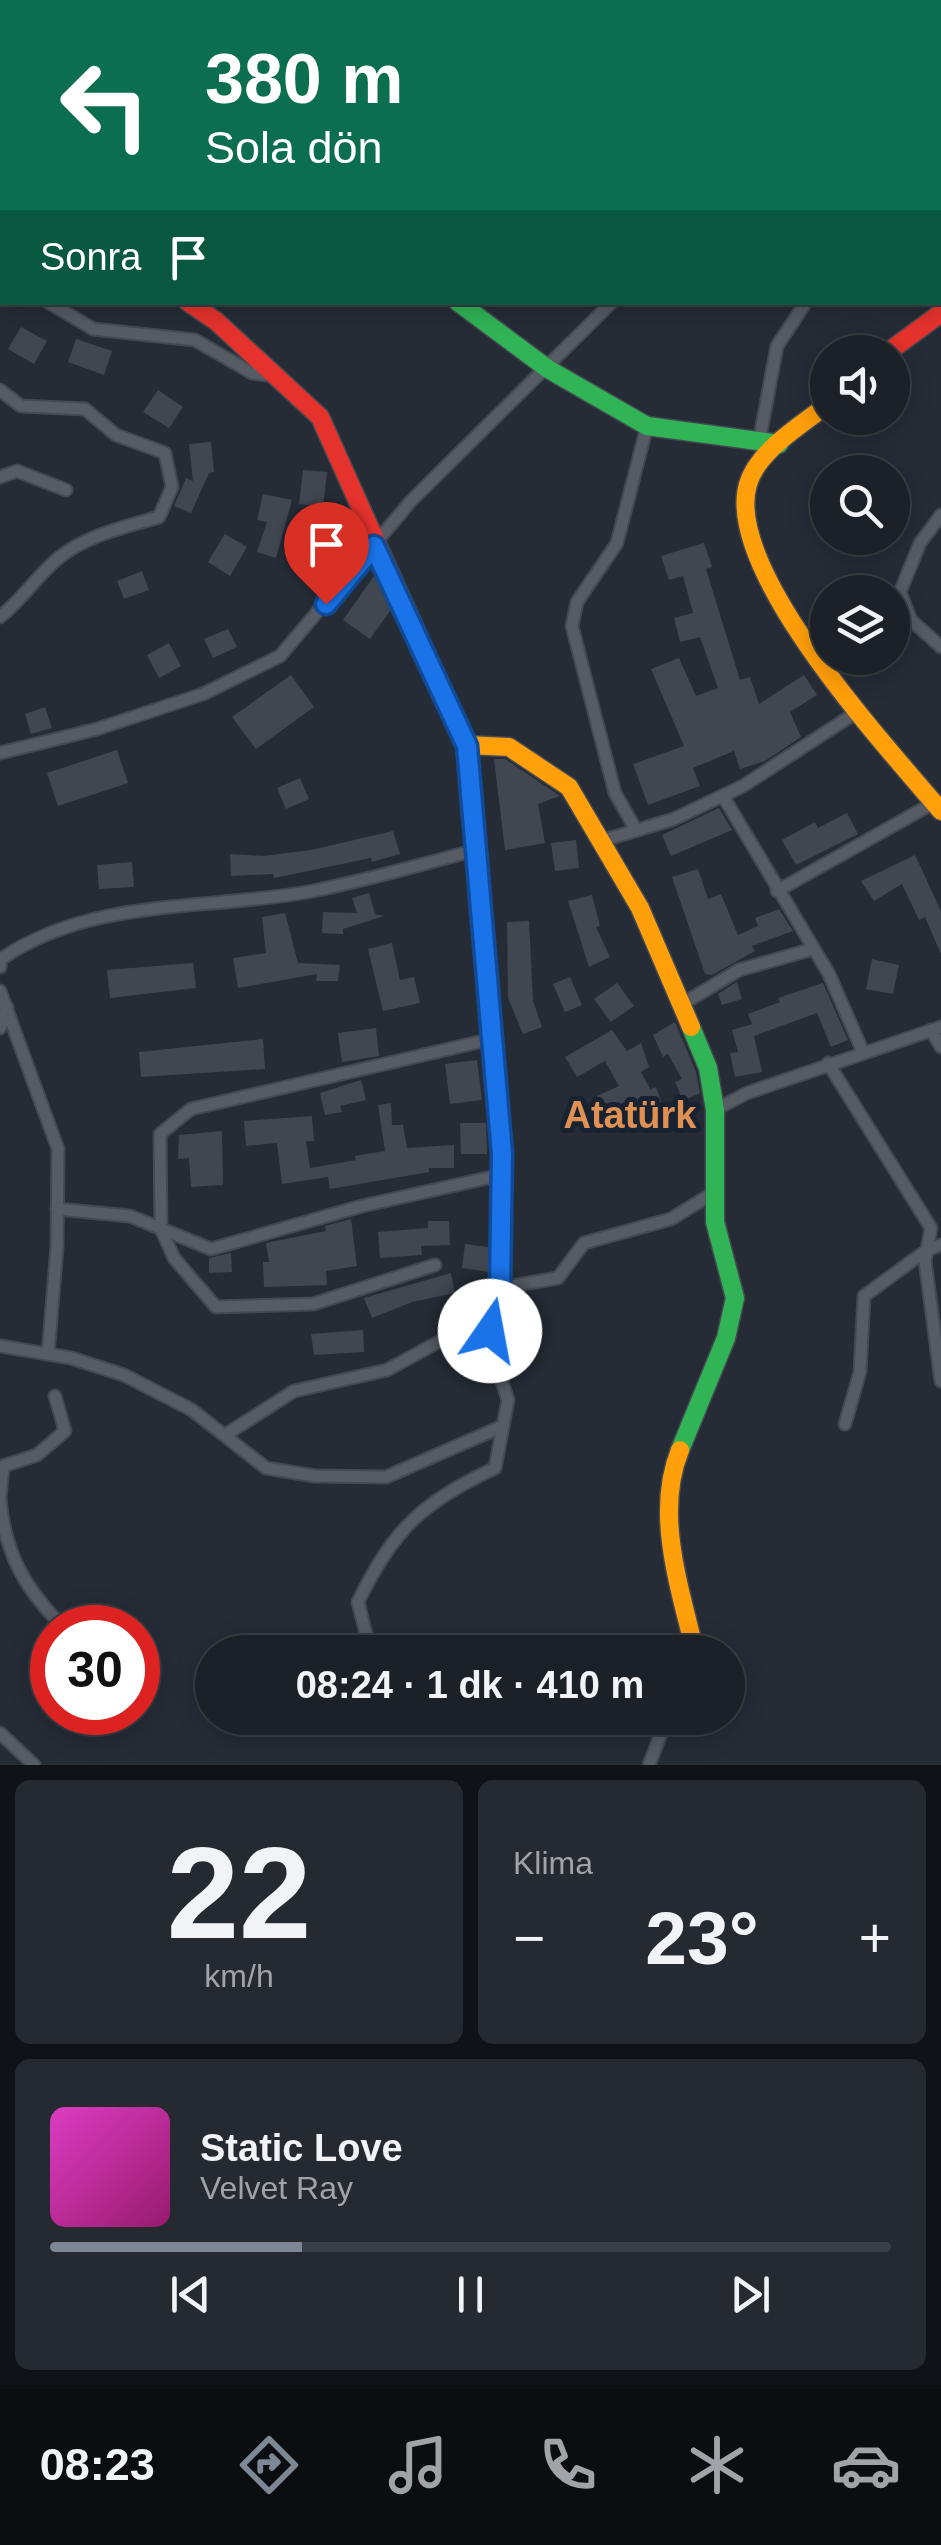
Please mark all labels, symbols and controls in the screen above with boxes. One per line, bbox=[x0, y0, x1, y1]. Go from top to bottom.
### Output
icon: left bbox=[40, 40, 170, 170]
text: 380 m bbox=[205, 40, 403, 118]
text: Sola dön bbox=[205, 122, 383, 173]
icon: arrive bbox=[161, 230, 216, 285]
text: Sonra bbox=[40, 236, 141, 278]
map controls bbox=[810, 335, 910, 675]
button: sound bbox=[810, 335, 910, 435]
button: search bbox=[810, 455, 910, 555]
pin bbox=[284, 502, 369, 605]
icon: arrive bbox=[299, 517, 354, 572]
button: layers bbox=[810, 575, 910, 675]
district label: Atatürk bbox=[563, 1094, 697, 1136]
position arrow bbox=[438, 1279, 542, 1383]
speed limit sign: 30 bbox=[30, 1605, 160, 1735]
text: 08:24 · 1 dk · 410 m bbox=[296, 1664, 644, 1706]
text: 22 bbox=[167, 1820, 311, 1966]
text: Klima bbox=[513, 1845, 593, 1881]
text: 23° bbox=[645, 1896, 759, 1980]
text: − bbox=[513, 1907, 545, 1969]
text: + bbox=[859, 1907, 891, 1969]
text: km/h bbox=[204, 1958, 274, 1994]
text: Static Love bbox=[200, 2127, 403, 2169]
text: Velvet Ray bbox=[200, 2170, 353, 2206]
icon: previous bbox=[163, 2267, 218, 2322]
icon: pause bbox=[443, 2267, 498, 2322]
icon: next bbox=[723, 2267, 778, 2322]
icon: directions bbox=[234, 2430, 304, 2500]
icon: music bbox=[383, 2430, 453, 2500]
icon: phone bbox=[533, 2430, 603, 2500]
icon: climate bbox=[682, 2430, 752, 2500]
icon: car bbox=[831, 2430, 901, 2500]
text: 08:23 bbox=[40, 2439, 155, 2490]

